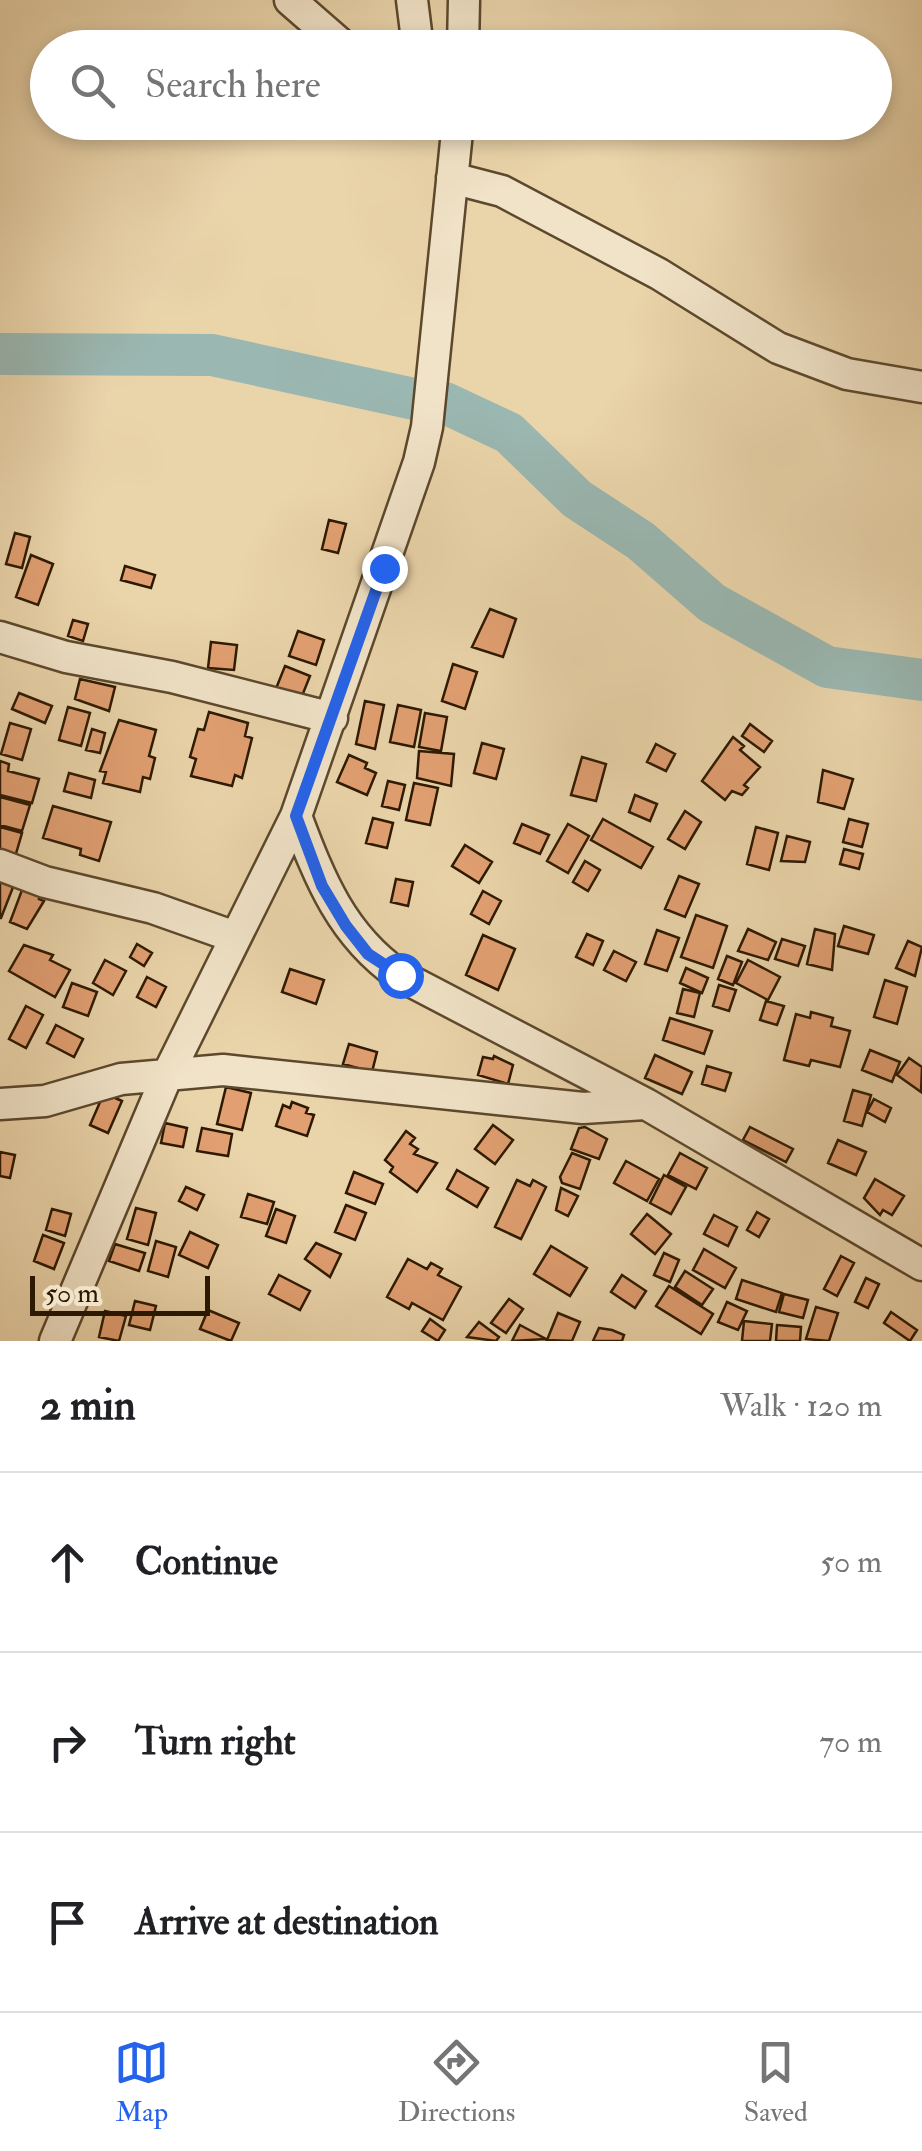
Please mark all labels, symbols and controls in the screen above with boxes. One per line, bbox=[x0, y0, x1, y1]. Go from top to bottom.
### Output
search box bbox=[30, 30, 892, 140]
icon: search bbox=[65, 58, 120, 113]
text: Search here bbox=[145, 61, 321, 109]
route end bbox=[362, 546, 408, 592]
route start bbox=[378, 953, 424, 999]
scale bar bbox=[30, 1271, 210, 1316]
text: 50 m bbox=[45, 1276, 99, 1311]
text: 2 min bbox=[40, 1380, 136, 1432]
text: Walk · 120 m bbox=[720, 1386, 882, 1426]
icon: ahead bbox=[40, 1535, 95, 1590]
text: Continue bbox=[135, 1538, 278, 1586]
text: 50 m bbox=[820, 1542, 882, 1582]
icon: right bbox=[40, 1715, 95, 1770]
text: Turn right bbox=[135, 1718, 296, 1766]
text: 70 m bbox=[819, 1722, 882, 1762]
icon: arrive bbox=[40, 1895, 95, 1950]
text: Arrive at destination bbox=[135, 1898, 439, 1946]
tab: Map bbox=[114, 2035, 169, 2130]
tab: Directions bbox=[398, 2035, 515, 2130]
tab: Saved bbox=[744, 2035, 808, 2130]

